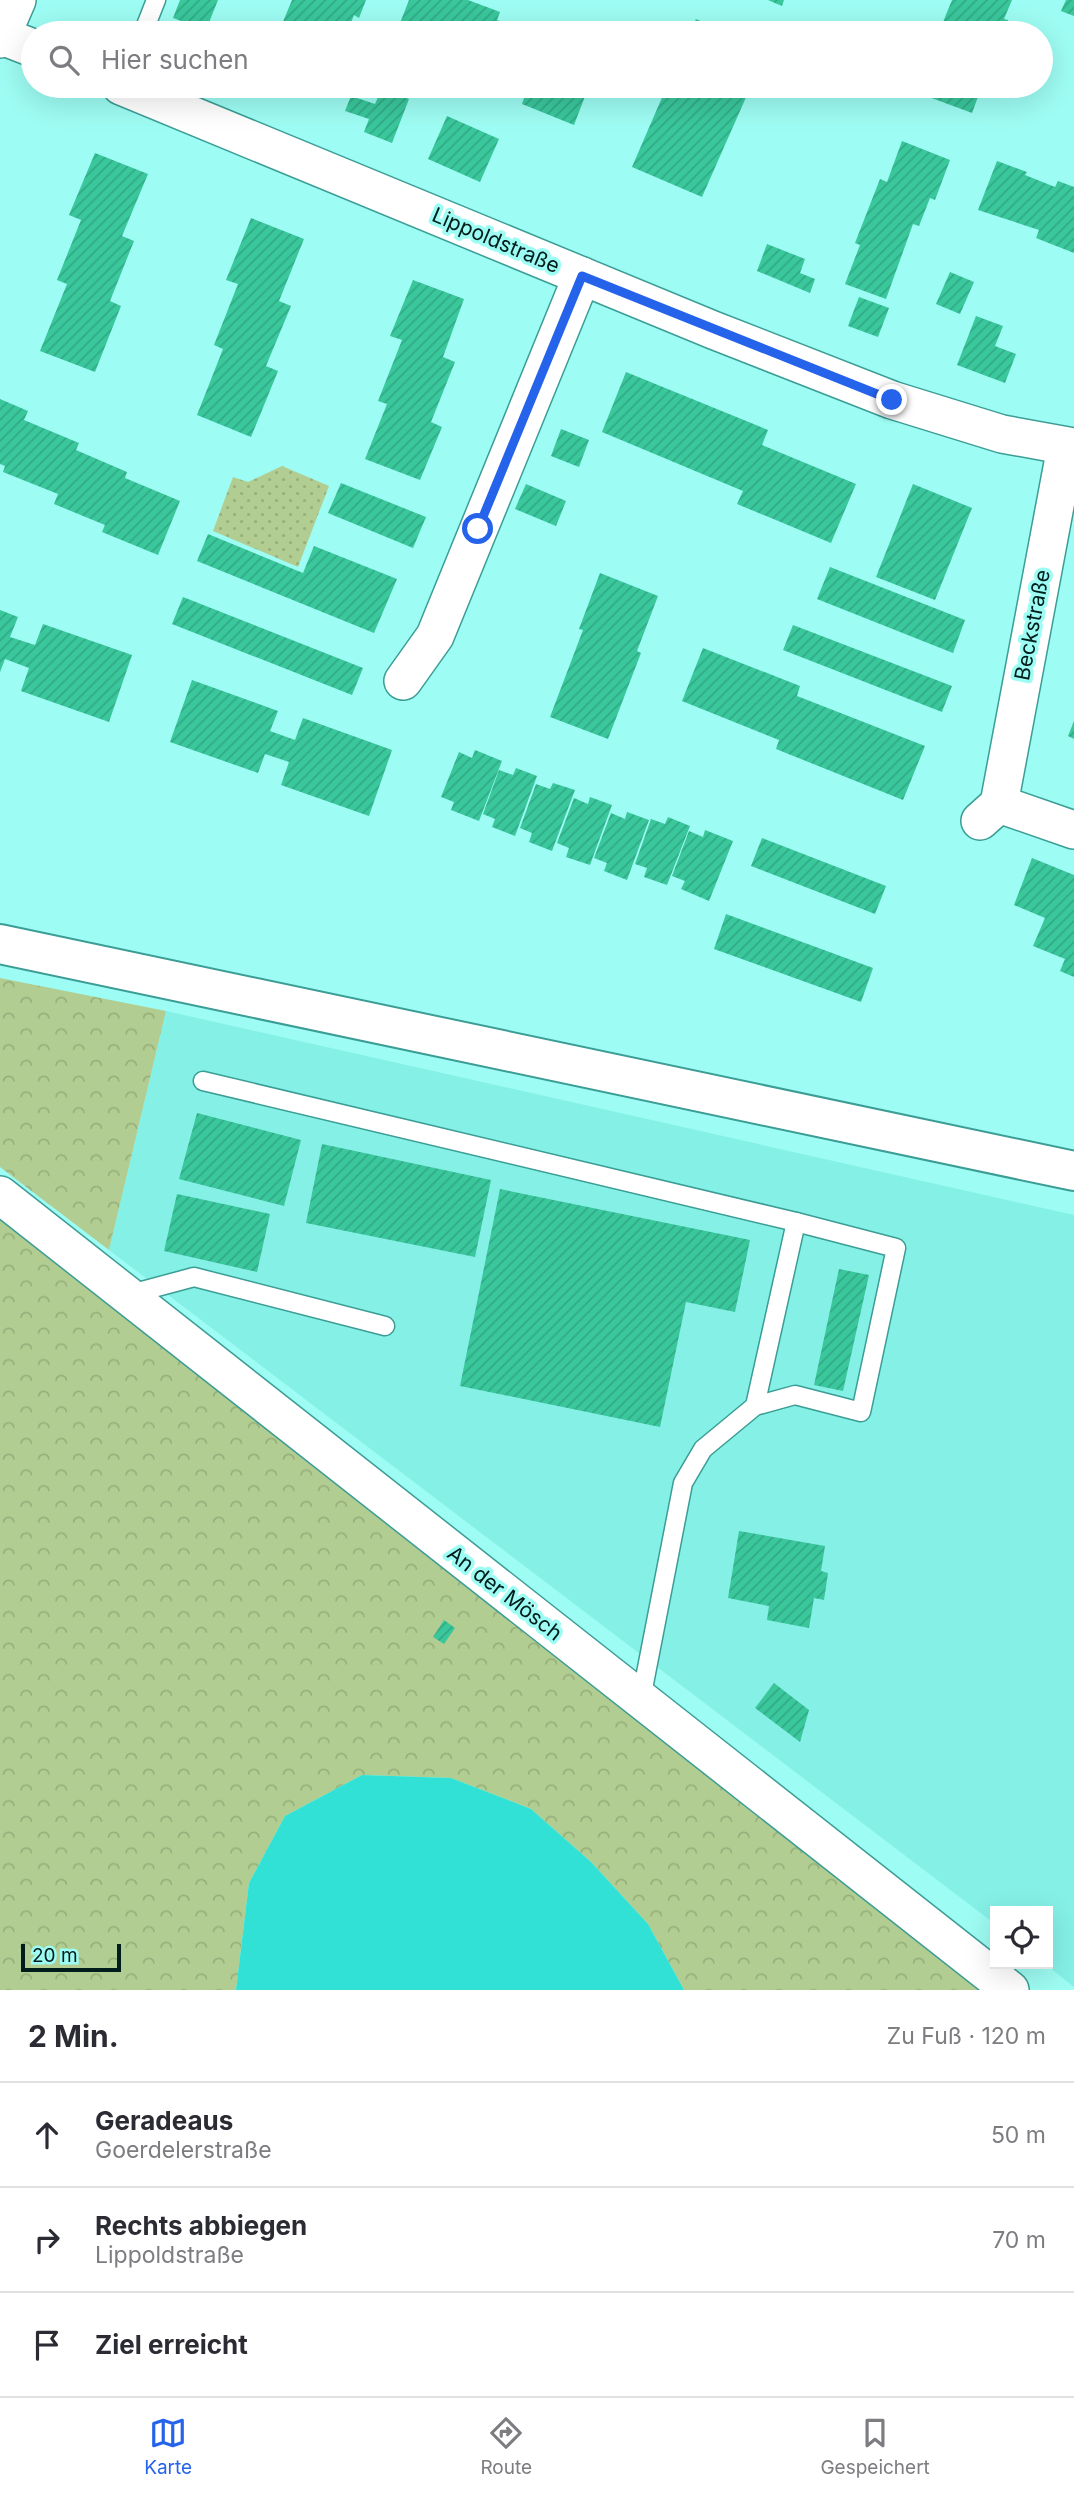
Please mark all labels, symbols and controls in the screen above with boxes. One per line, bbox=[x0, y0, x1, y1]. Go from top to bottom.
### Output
search box bbox=[21, 21, 1053, 98]
icon: search bbox=[45, 41, 83, 79]
text: Hier suchen bbox=[101, 44, 249, 75]
street label: Lippoldstraße bbox=[428, 202, 564, 278]
route end bbox=[876, 384, 907, 415]
route start bbox=[462, 513, 493, 544]
street label: Beckstraße bbox=[1009, 567, 1055, 683]
street label: An der Mösch bbox=[443, 1540, 567, 1646]
map controls bbox=[990, 1906, 1053, 1969]
button: locate bbox=[990, 1906, 1053, 1969]
scale bar bbox=[21, 1941, 121, 1973]
text: 20 m bbox=[32, 1944, 78, 1967]
text: 2 Min. bbox=[28, 2018, 119, 2054]
text: Zu Fuß · 120 m bbox=[887, 2022, 1046, 2050]
text: Geradeaus bbox=[95, 2105, 233, 2136]
icon: ahead bbox=[28, 2116, 66, 2154]
text: 50 m bbox=[991, 2121, 1046, 2149]
text: Goerdelerstraße bbox=[95, 2136, 272, 2164]
text: Rechts abbiegen bbox=[95, 2210, 307, 2241]
icon: right bbox=[28, 2221, 66, 2259]
text: 70 m bbox=[992, 2226, 1046, 2254]
text: Lippoldstraße bbox=[95, 2241, 244, 2269]
icon: arrive bbox=[28, 2326, 66, 2364]
text: Ziel erreicht bbox=[95, 2329, 248, 2360]
tab: Karte bbox=[144, 2414, 192, 2479]
tab: Route bbox=[480, 2414, 532, 2479]
tab: Gespeichert bbox=[820, 2414, 930, 2479]

